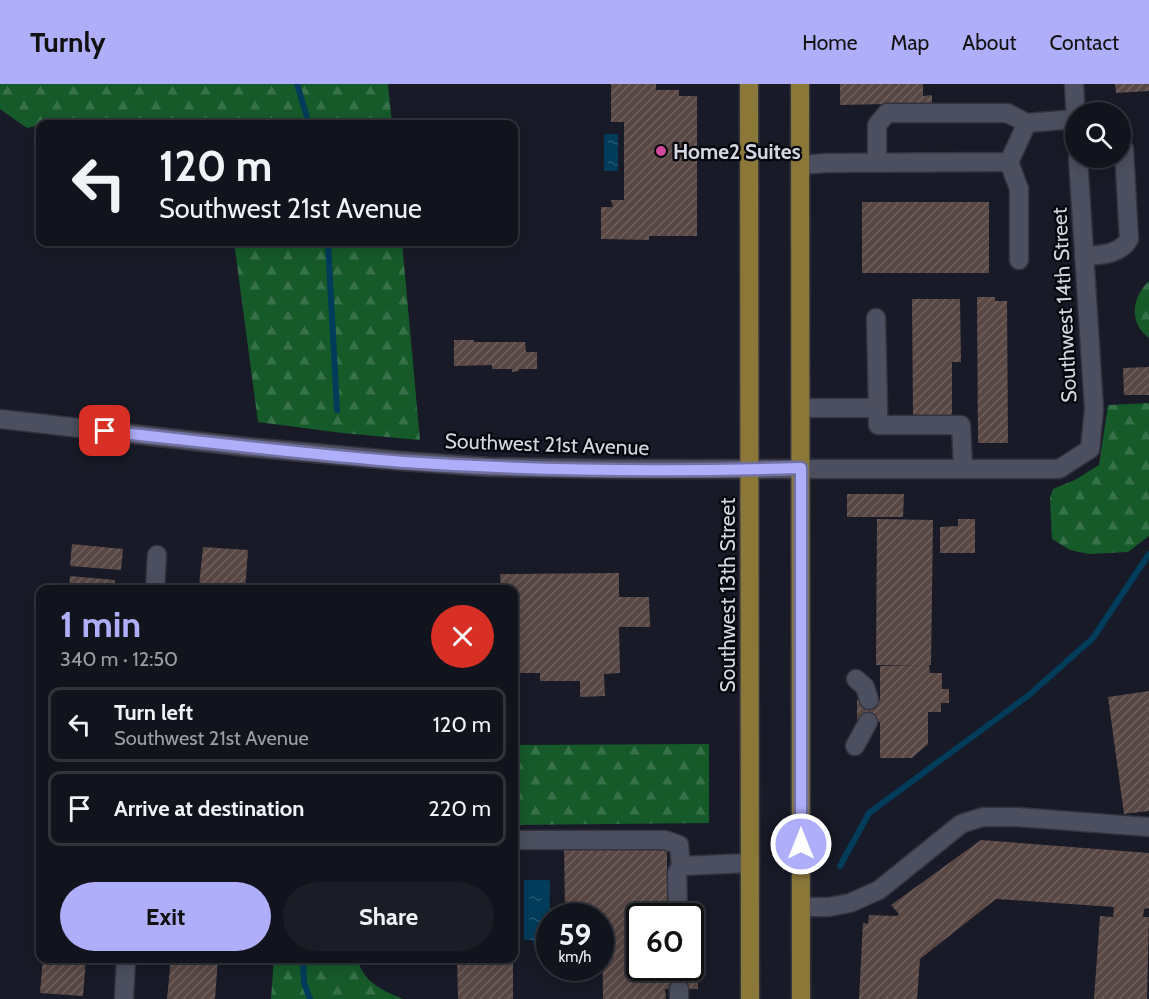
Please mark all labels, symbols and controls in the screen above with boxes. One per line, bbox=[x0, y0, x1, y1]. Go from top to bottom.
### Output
text: Turnly bbox=[30, 25, 106, 59]
text: Home bbox=[802, 30, 858, 55]
text: Map bbox=[891, 30, 929, 55]
text: About bbox=[962, 30, 1016, 55]
text: Contact bbox=[1049, 30, 1119, 55]
map controls bbox=[1065, 102, 1131, 168]
button: search bbox=[1065, 102, 1131, 168]
place label: Home2 Suites bbox=[673, 139, 801, 164]
text: 120 m bbox=[159, 140, 272, 192]
icon: left bbox=[60, 144, 138, 222]
marker: Home2 Suites bbox=[654, 144, 668, 158]
text: Southwest 21st Avenue bbox=[159, 192, 422, 225]
street label: Southwest 14th Street bbox=[1046, 207, 1082, 403]
pin bbox=[79, 405, 130, 456]
icon: arrive bbox=[88, 414, 121, 447]
street label: Southwest 21st Avenue bbox=[444, 428, 650, 460]
street label: Southwest 13th Street bbox=[715, 498, 740, 692]
text: 1 min bbox=[60, 602, 141, 646]
button: close bbox=[431, 605, 494, 668]
text: 340 m · 12:50 bbox=[60, 647, 178, 671]
text: Turn left bbox=[114, 699, 193, 726]
icon: left bbox=[63, 708, 96, 741]
text: 120 m bbox=[433, 711, 491, 738]
text: Southwest 21st Avenue bbox=[114, 726, 309, 750]
icon: arrive bbox=[63, 792, 96, 825]
text: Arrive at destination bbox=[114, 795, 304, 822]
text: 220 m bbox=[428, 795, 491, 822]
position arrow bbox=[769, 812, 833, 876]
button: Exit bbox=[60, 882, 271, 951]
button: Share bbox=[283, 882, 494, 951]
speed limit sign: 60 bbox=[626, 903, 704, 981]
text: 59 bbox=[559, 916, 591, 953]
text: km/h bbox=[559, 948, 591, 966]

